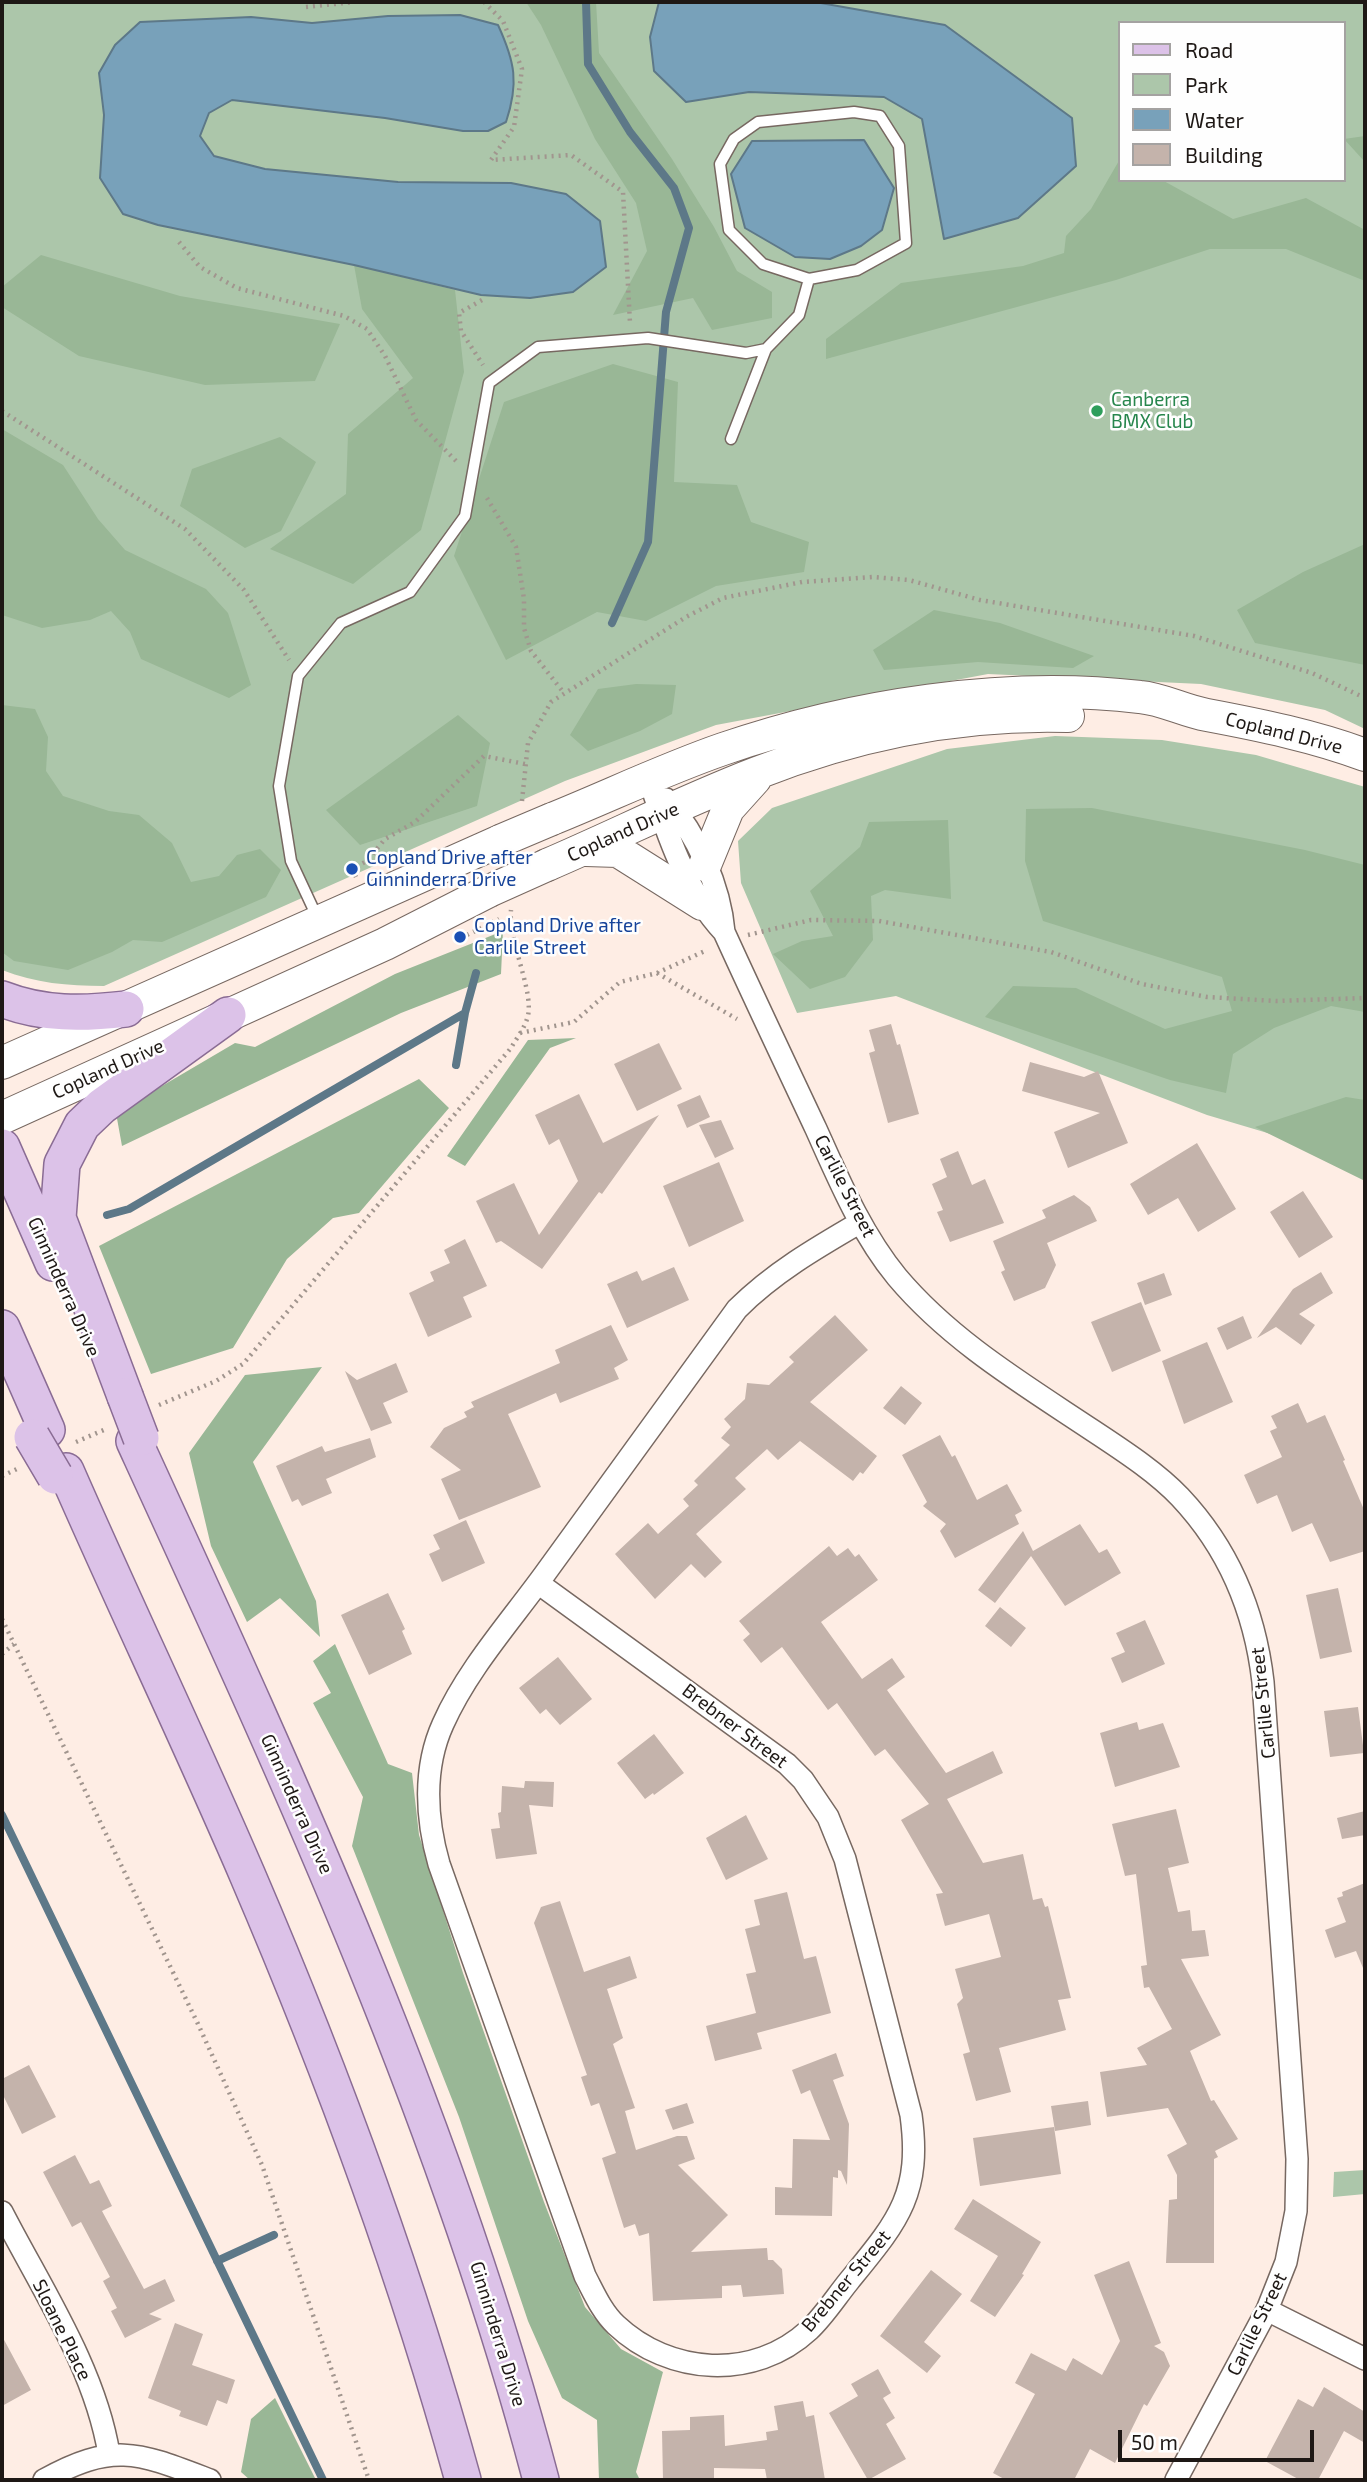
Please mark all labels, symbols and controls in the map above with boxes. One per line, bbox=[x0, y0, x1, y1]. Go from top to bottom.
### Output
legend bbox=[1118, 21, 1346, 182]
text: Road bbox=[1185, 37, 1233, 62]
text: Park bbox=[1185, 72, 1228, 97]
text: Water bbox=[1185, 107, 1244, 132]
text: Building bbox=[1185, 142, 1263, 167]
place label: Canberra BMX Club bbox=[1111, 389, 1193, 433]
marker: Canberra BMX Club bbox=[1089, 403, 1105, 419]
street label: Copland Drive bbox=[1223, 707, 1345, 759]
street label: Copland Drive bbox=[564, 797, 682, 867]
place label: Copland Drive after Ginninderra Drive bbox=[366, 847, 533, 891]
marker: Copland Drive after Ginninderra Drive bbox=[344, 861, 360, 877]
place label: Copland Drive after Carlile Street bbox=[474, 915, 641, 959]
marker: Copland Drive after Carlile Street bbox=[452, 929, 468, 945]
street label: Copland Drive bbox=[49, 1034, 167, 1104]
street label: Carlile Street bbox=[809, 1131, 881, 1241]
street label: Ginninderra Drive bbox=[23, 1214, 105, 1360]
street label: Carlile Street bbox=[1246, 1646, 1280, 1760]
street label: Brebner Street bbox=[678, 1679, 792, 1773]
street label: Ginninderra Drive bbox=[256, 1731, 338, 1877]
street label: Brebner Street bbox=[797, 2225, 895, 2337]
street label: Ginninderra Drive bbox=[465, 2259, 531, 2409]
street label: Carlile Street bbox=[1222, 2269, 1292, 2379]
street label: Sloane Place bbox=[28, 2276, 96, 2384]
scale bar bbox=[1122, 2416, 1318, 2460]
text: 50 m bbox=[1131, 2429, 1178, 2454]

